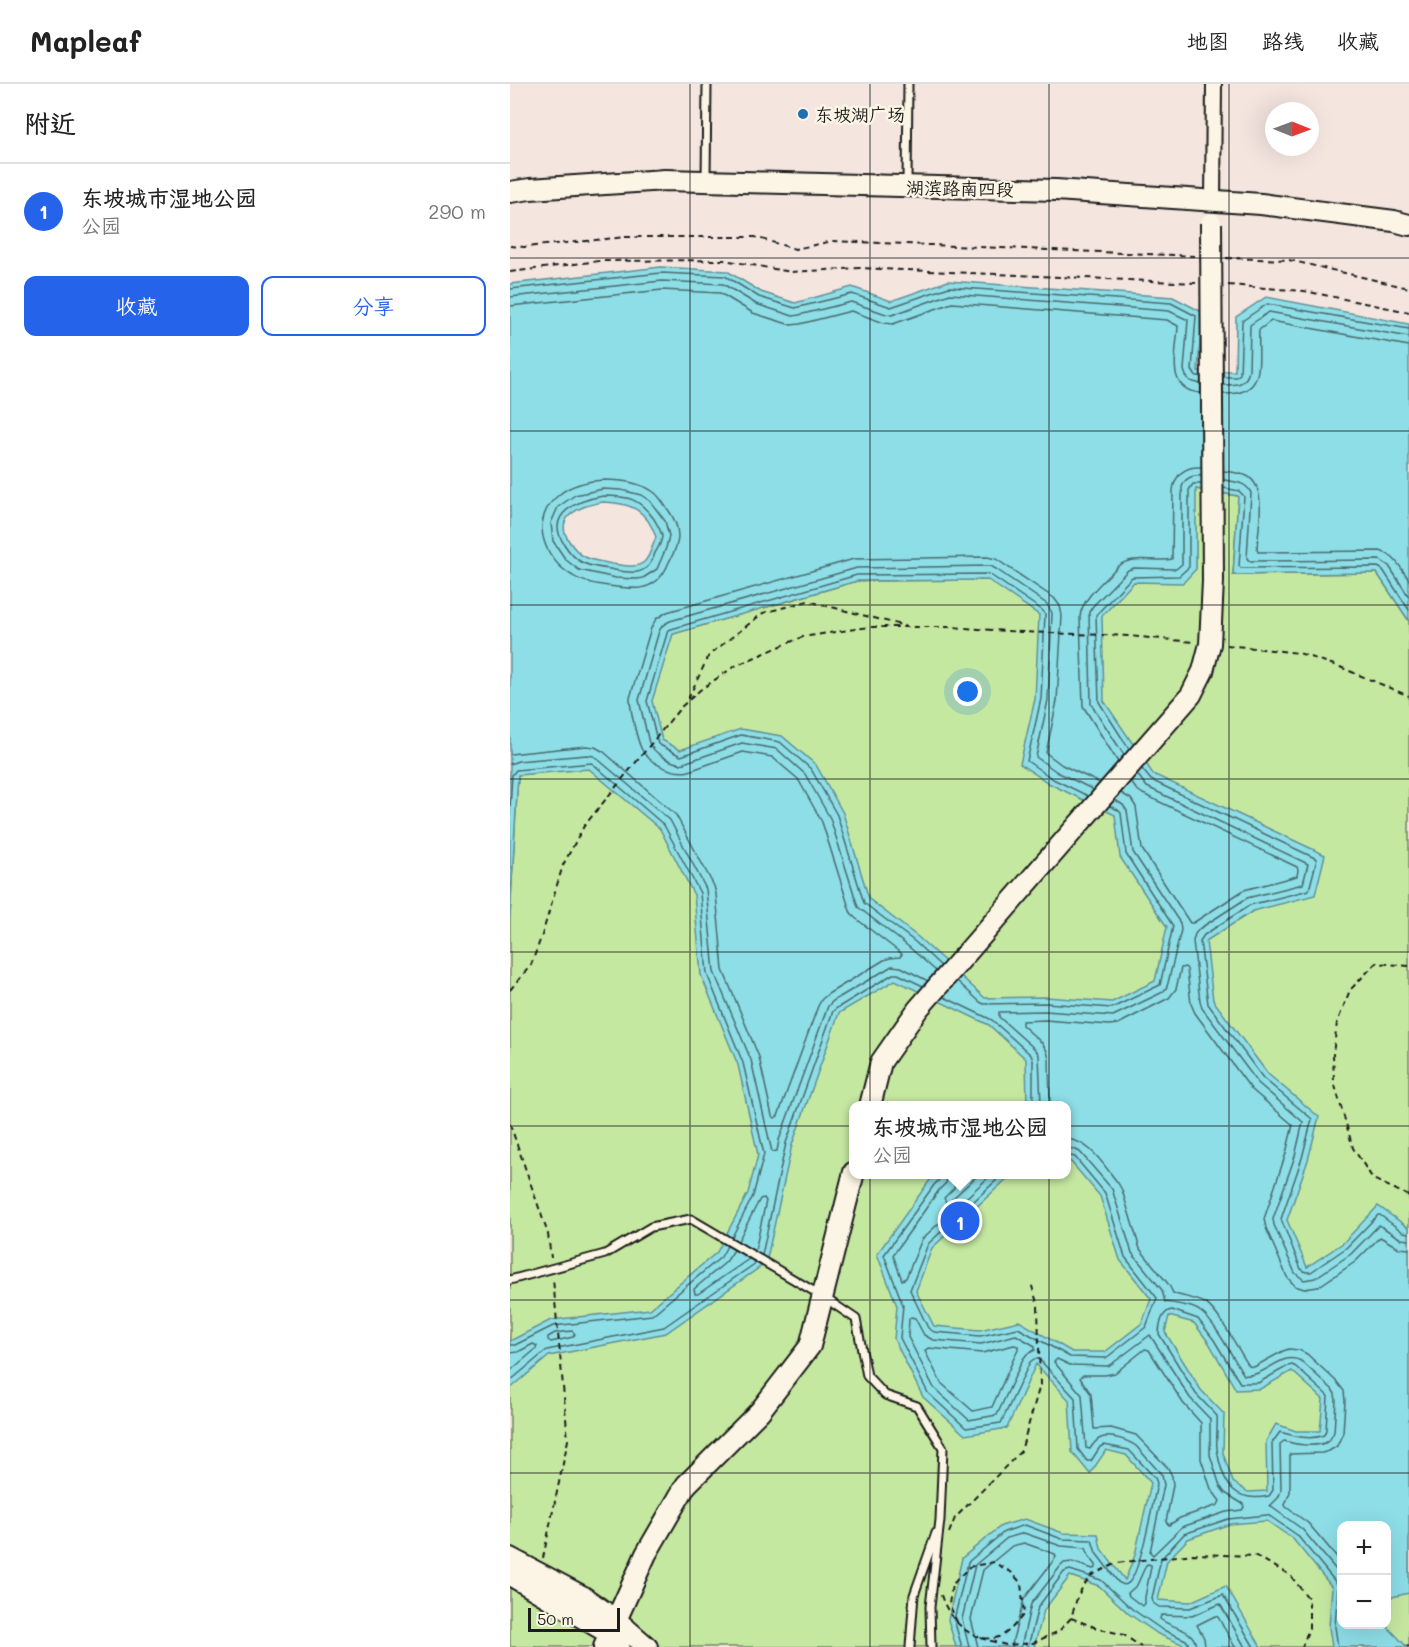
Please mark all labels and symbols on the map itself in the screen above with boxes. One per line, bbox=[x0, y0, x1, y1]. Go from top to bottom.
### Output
place label: 东坡湖广场 bbox=[815, 102, 905, 126]
north arrow bbox=[1265, 102, 1319, 156]
marker: 东坡湖广场 bbox=[796, 107, 810, 121]
street label: 湖滨路南四段 bbox=[906, 175, 1014, 201]
your location bbox=[953, 677, 982, 706]
pin: 1 bbox=[940, 1198, 980, 1244]
scale bar bbox=[528, 1605, 620, 1632]

